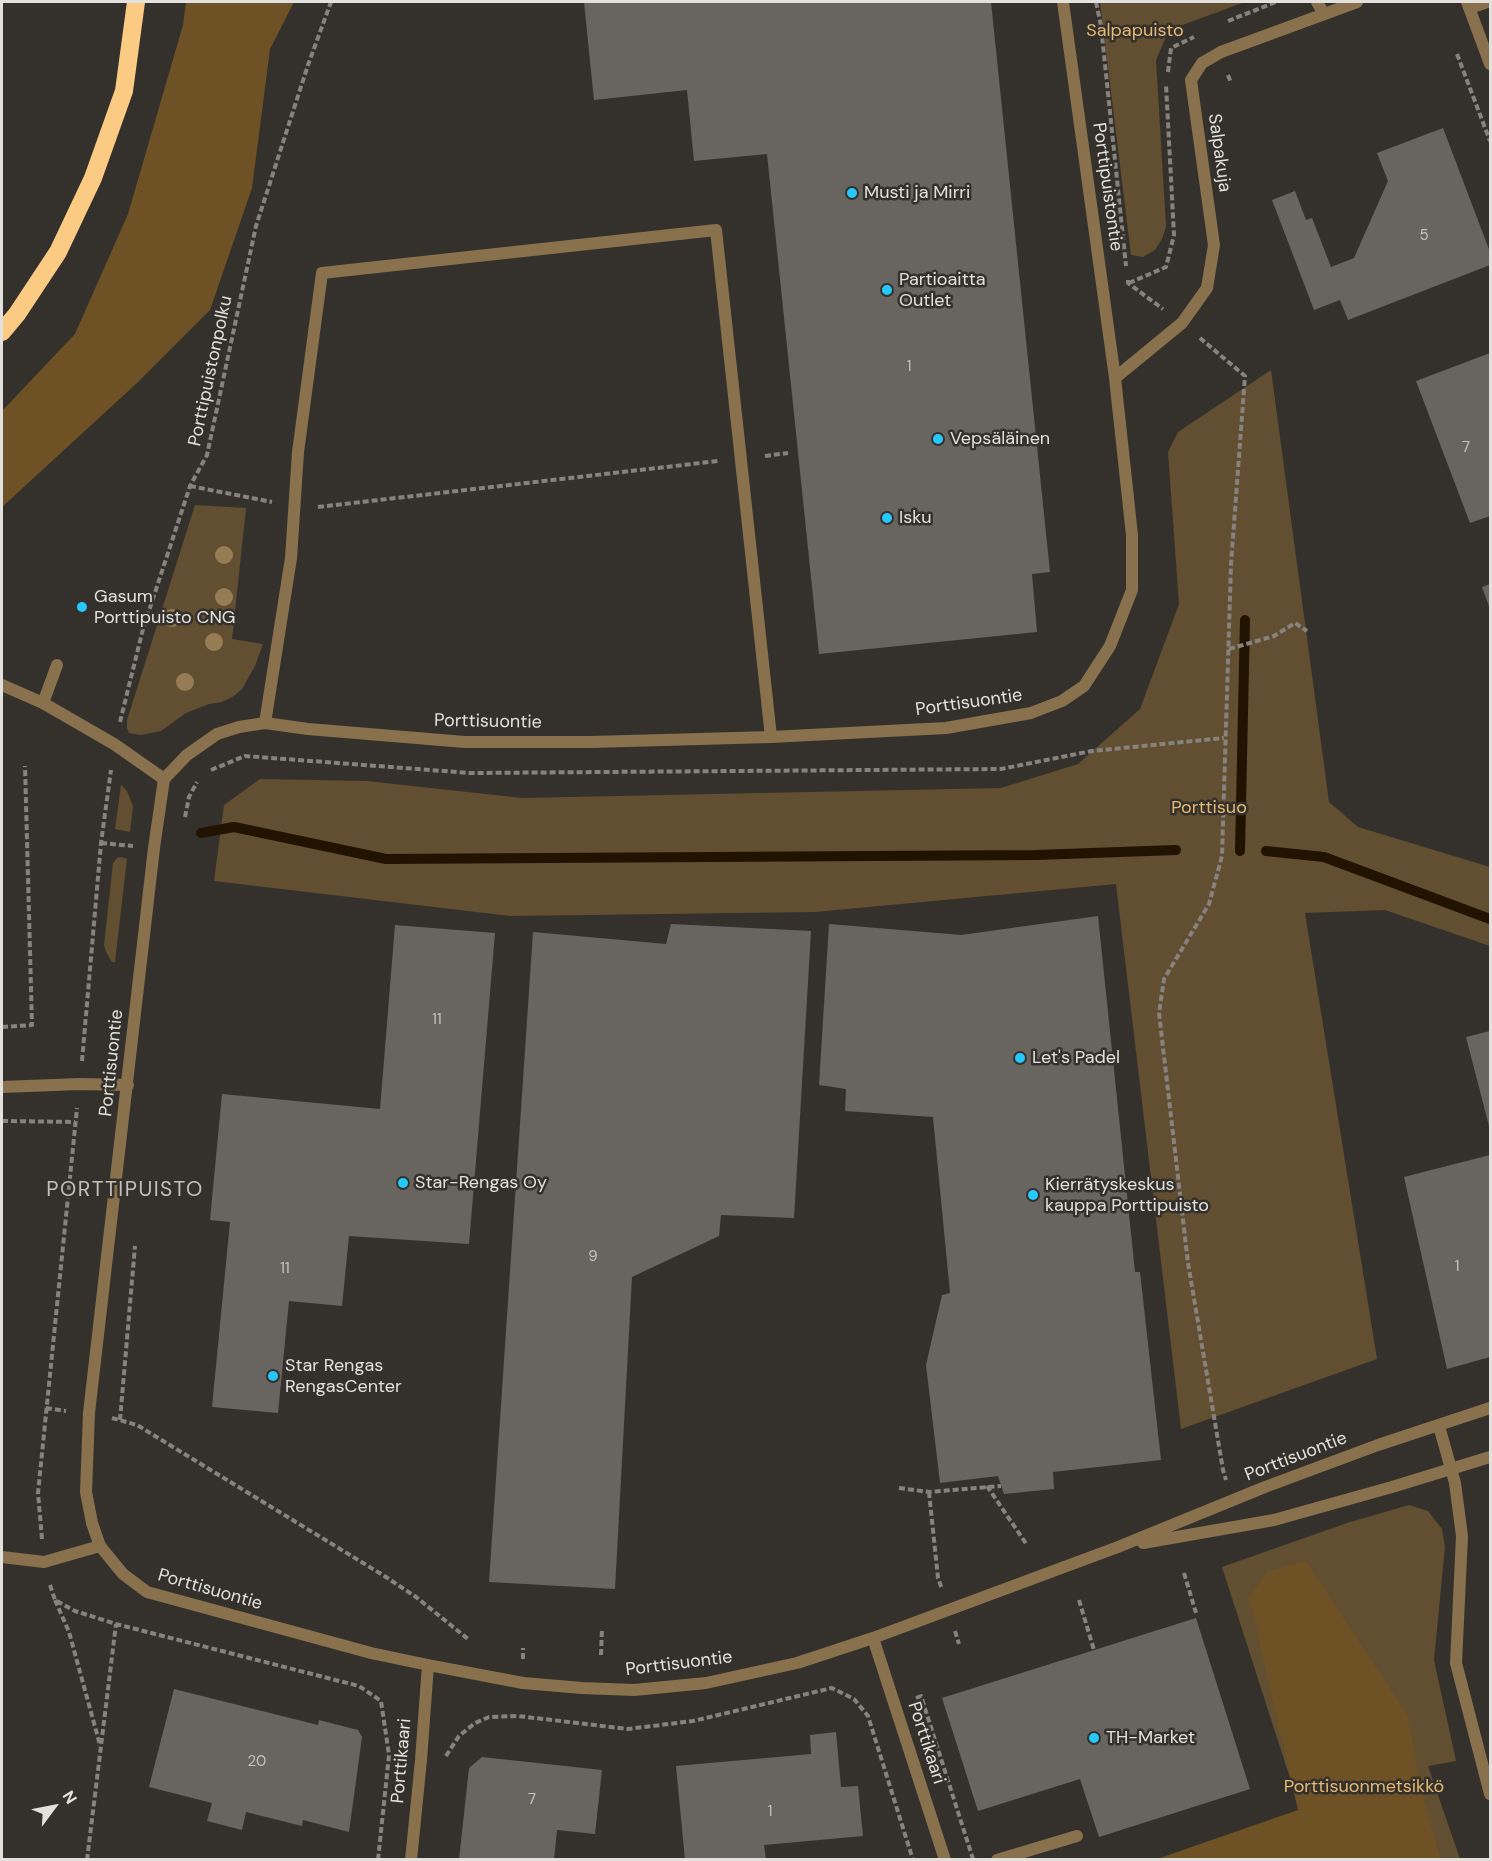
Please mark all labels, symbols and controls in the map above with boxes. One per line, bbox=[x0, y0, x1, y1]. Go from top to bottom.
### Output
park label: Salpapuisto bbox=[1086, 20, 1184, 42]
street label: Salpakuja bbox=[1203, 112, 1235, 194]
street label: Porttipuistontie bbox=[1087, 121, 1127, 253]
place label: Musti ja Mirri bbox=[864, 182, 970, 204]
marker: Musti ja Mirri bbox=[845, 186, 859, 200]
house number: 5 bbox=[1419, 227, 1429, 245]
place label: Partioaitta Outlet bbox=[899, 269, 986, 312]
marker: Partioaitta Outlet bbox=[880, 283, 894, 297]
street label: Porttipuistonpolku bbox=[184, 294, 238, 448]
house number: 1 bbox=[907, 358, 911, 376]
place label: Vepsäläinen bbox=[950, 428, 1050, 450]
marker: Vepsäläinen bbox=[931, 432, 945, 446]
house number: 7 bbox=[1462, 439, 1470, 457]
place label: Isku bbox=[899, 507, 932, 529]
marker: Isku bbox=[880, 511, 894, 525]
place label: Gasum Porttipuisto CNG bbox=[94, 586, 235, 628]
marker: Gasum Porttipuisto CNG bbox=[75, 600, 89, 614]
street label: Porttisuontie bbox=[914, 685, 1024, 721]
street label: Porttisuontie bbox=[434, 710, 542, 734]
park label: Porttisuo bbox=[1171, 797, 1247, 819]
street label: Porttisuontie bbox=[96, 1008, 128, 1118]
house number: 11 bbox=[432, 1011, 442, 1029]
place label: Let's Padel bbox=[1032, 1047, 1120, 1069]
marker: Let's Padel bbox=[1013, 1051, 1027, 1065]
place label: Star-Rengas Oy bbox=[415, 1172, 547, 1194]
place label: Kierrätyskeskus kauppa Porttipuisto bbox=[1045, 1174, 1209, 1216]
marker: Star-Rengas Oy bbox=[396, 1176, 410, 1190]
district label: PORTTIPUISTO bbox=[46, 1177, 204, 1203]
marker: Kierrätyskeskus kauppa Porttipuisto bbox=[1026, 1188, 1040, 1202]
house number: 9 bbox=[588, 1248, 598, 1266]
house number: 1 bbox=[1455, 1258, 1459, 1276]
house number: 11 bbox=[280, 1260, 290, 1278]
place label: Star Rengas RengasCenter bbox=[285, 1355, 402, 1398]
marker: Star Rengas RengasCenter bbox=[266, 1369, 280, 1383]
street label: Porttisuontie bbox=[1242, 1428, 1350, 1486]
street label: Porttisuontie bbox=[155, 1565, 265, 1615]
street label: Porttisuontie bbox=[624, 1647, 734, 1681]
street label: Porttikaari bbox=[903, 1699, 949, 1787]
street label: Porttikaari bbox=[388, 1718, 416, 1804]
place label: TH-Market bbox=[1106, 1727, 1195, 1749]
marker: TH-Market bbox=[1087, 1731, 1101, 1745]
house number: 20 bbox=[248, 1753, 266, 1771]
park label: Porttisuonmetsikkö bbox=[1284, 1776, 1444, 1798]
north arrow bbox=[24, 1777, 84, 1837]
text: N bbox=[58, 1787, 82, 1808]
house number: 7 bbox=[528, 1791, 536, 1809]
house number: 1 bbox=[768, 1803, 772, 1821]

